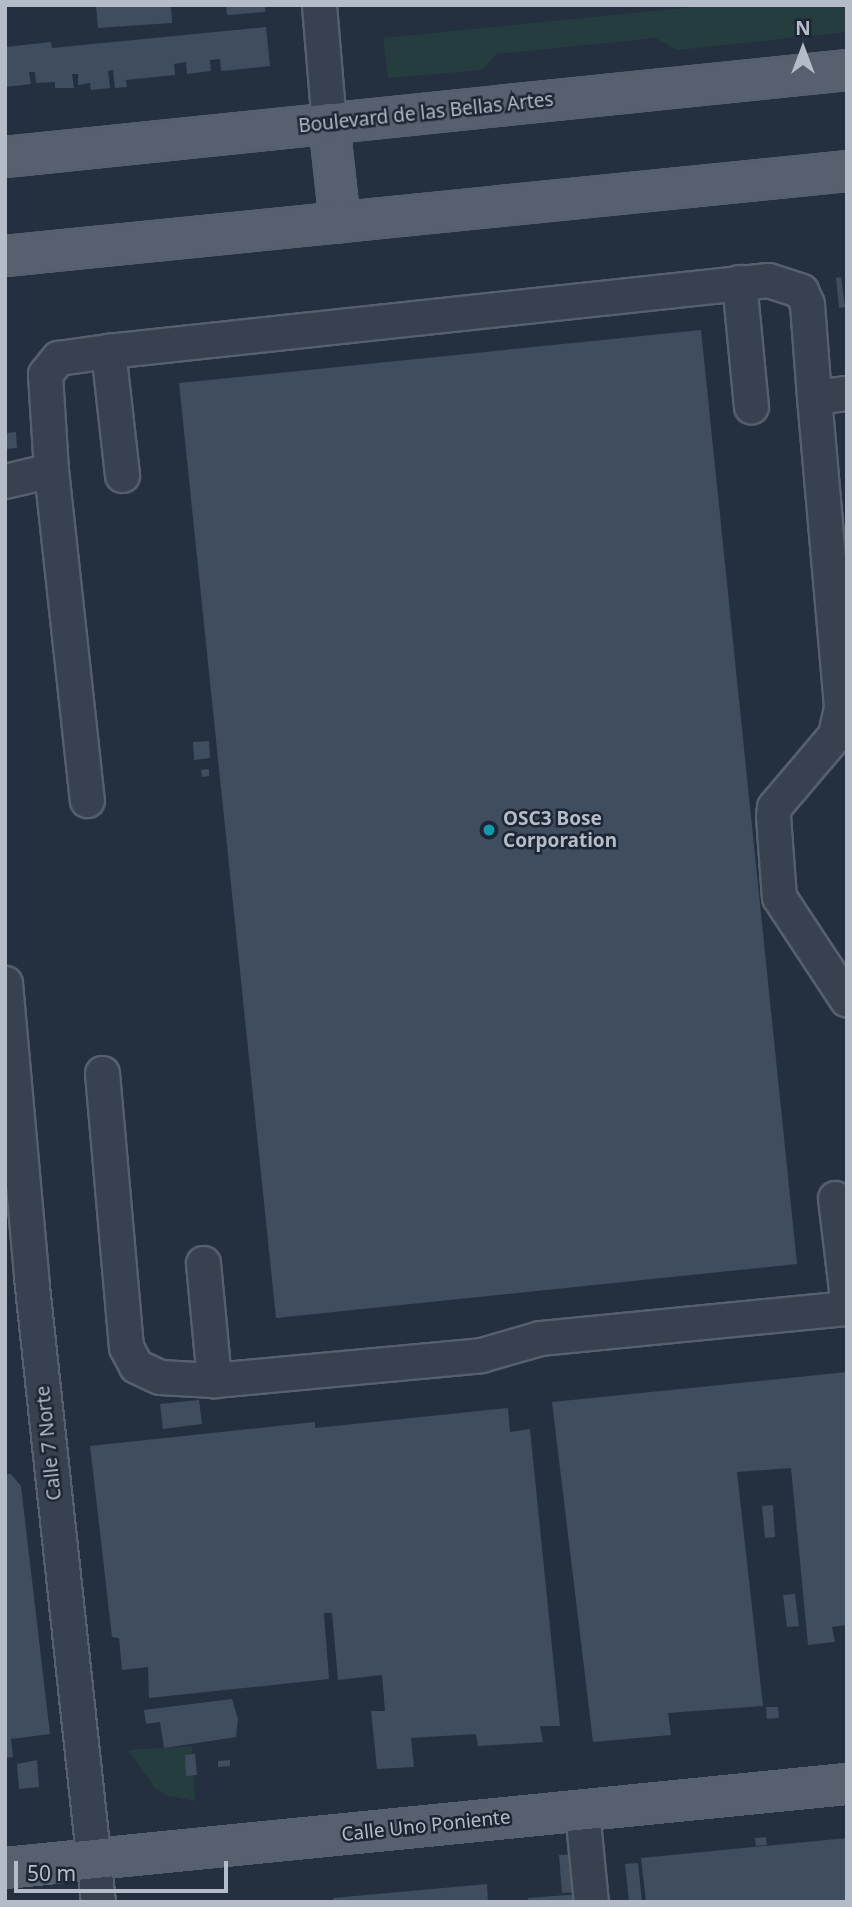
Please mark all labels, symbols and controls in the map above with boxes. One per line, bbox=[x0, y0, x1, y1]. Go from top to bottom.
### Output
north arrow bbox=[768, 14, 838, 84]
text: N bbox=[795, 15, 811, 41]
street label: Boulevard de las Bellas Artes bbox=[297, 88, 555, 138]
place label: OSC3 Bose Corporation bbox=[503, 808, 617, 852]
marker: OSC3 Bose Corporation bbox=[481, 822, 497, 838]
street label: Calle 7 Norte bbox=[32, 1384, 66, 1502]
street label: Calle Uno Poniente bbox=[340, 1806, 512, 1846]
scale bar bbox=[18, 1848, 231, 1892]
text: 50 m bbox=[27, 1859, 76, 1887]

